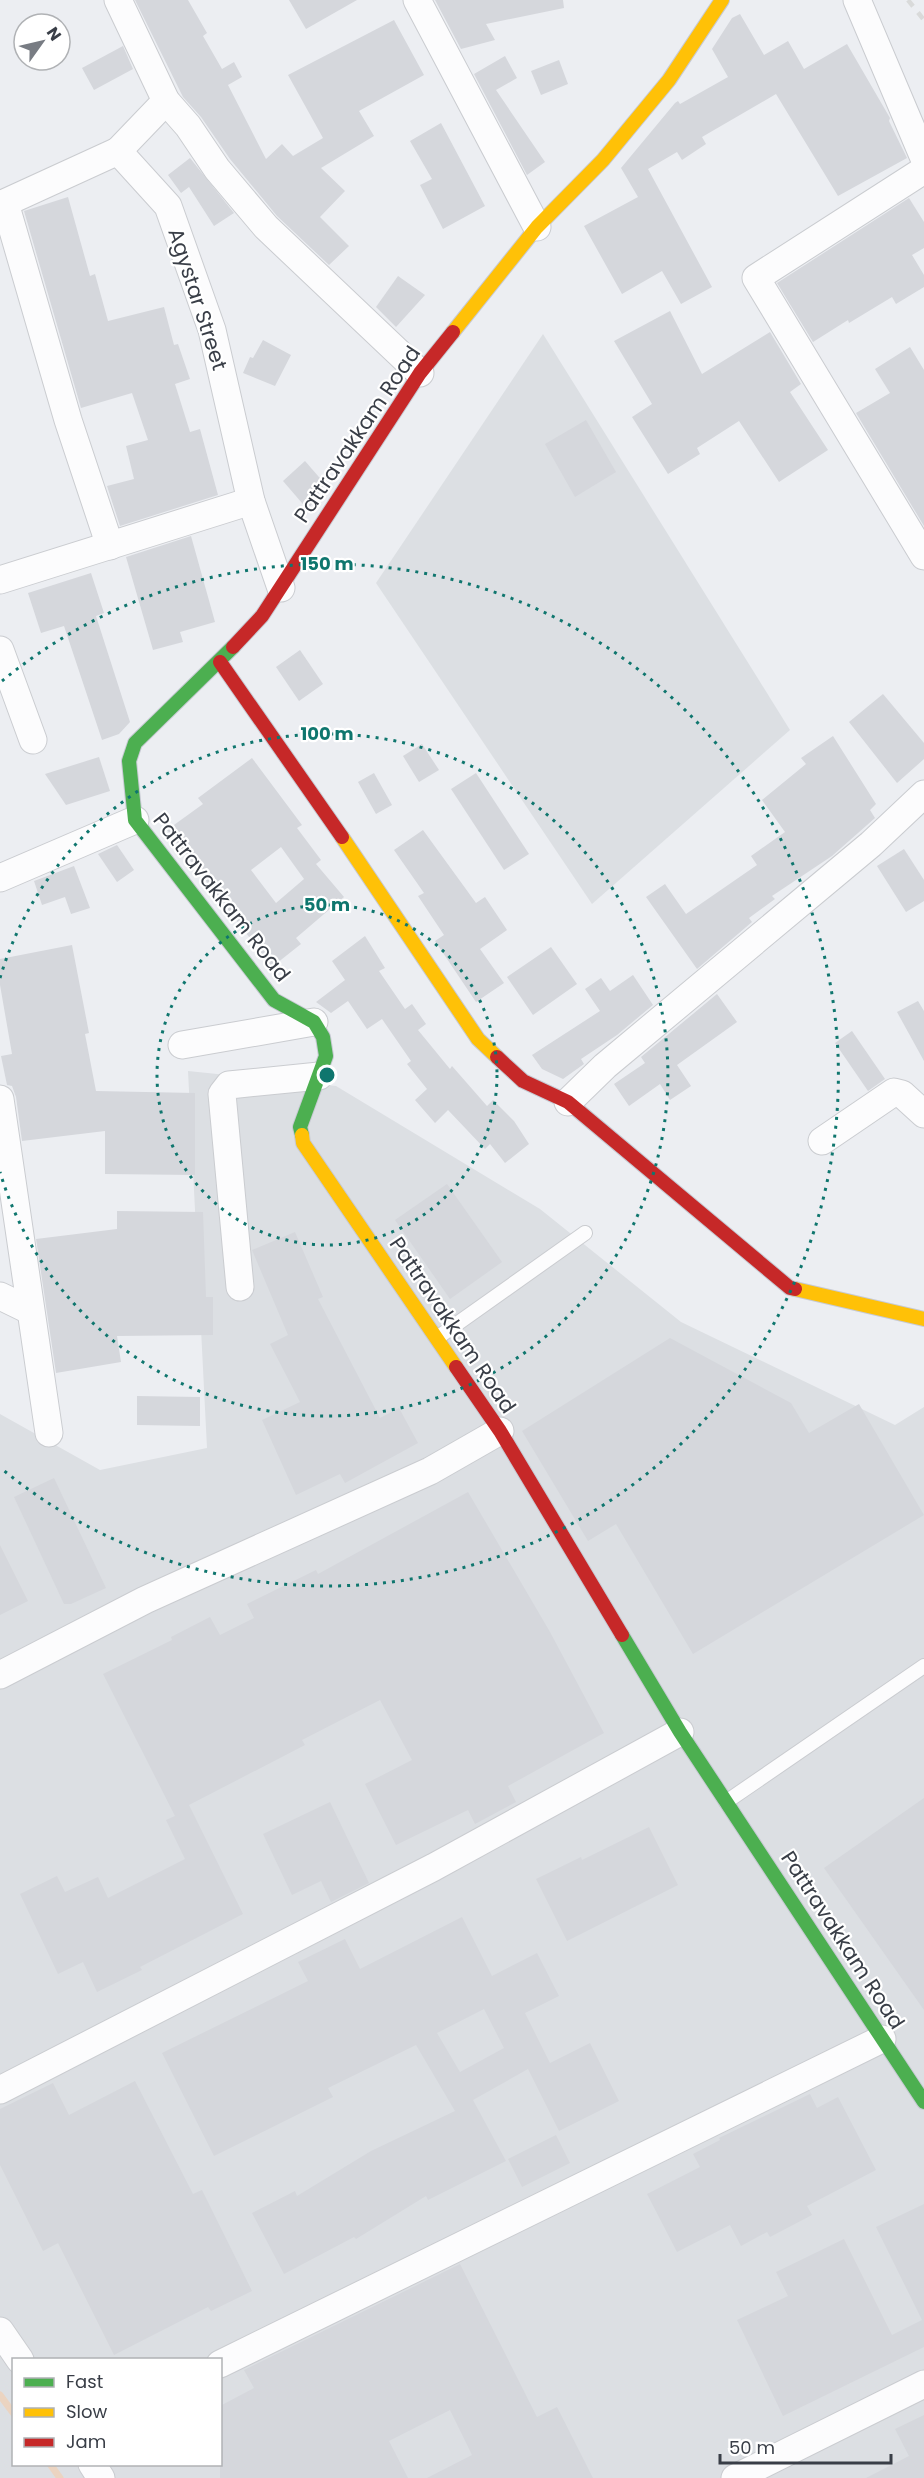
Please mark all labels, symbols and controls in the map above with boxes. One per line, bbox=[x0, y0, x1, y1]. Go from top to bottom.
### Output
north arrow bbox=[12, 12, 72, 72]
text: N bbox=[41, 22, 67, 45]
street label: Agystar Street bbox=[161, 224, 235, 374]
street label: Pattravakkam Road bbox=[287, 340, 427, 528]
text: 150 m bbox=[300, 551, 354, 576]
text: 100 m bbox=[300, 721, 354, 746]
street label: Pattravakkam Road bbox=[147, 806, 297, 988]
text: 50 m bbox=[304, 892, 350, 917]
centre of rings bbox=[317, 1065, 337, 1085]
street label: Pattravakkam Road bbox=[383, 1231, 523, 1419]
street label: Pattravakkam Road bbox=[774, 1845, 912, 2035]
legend bbox=[12, 2358, 222, 2466]
text: Fast bbox=[66, 2369, 103, 2394]
text: Slow bbox=[66, 2399, 108, 2424]
scale bar bbox=[720, 2427, 891, 2465]
text: Jam bbox=[66, 2429, 106, 2454]
text: 50 m bbox=[729, 2435, 775, 2460]

